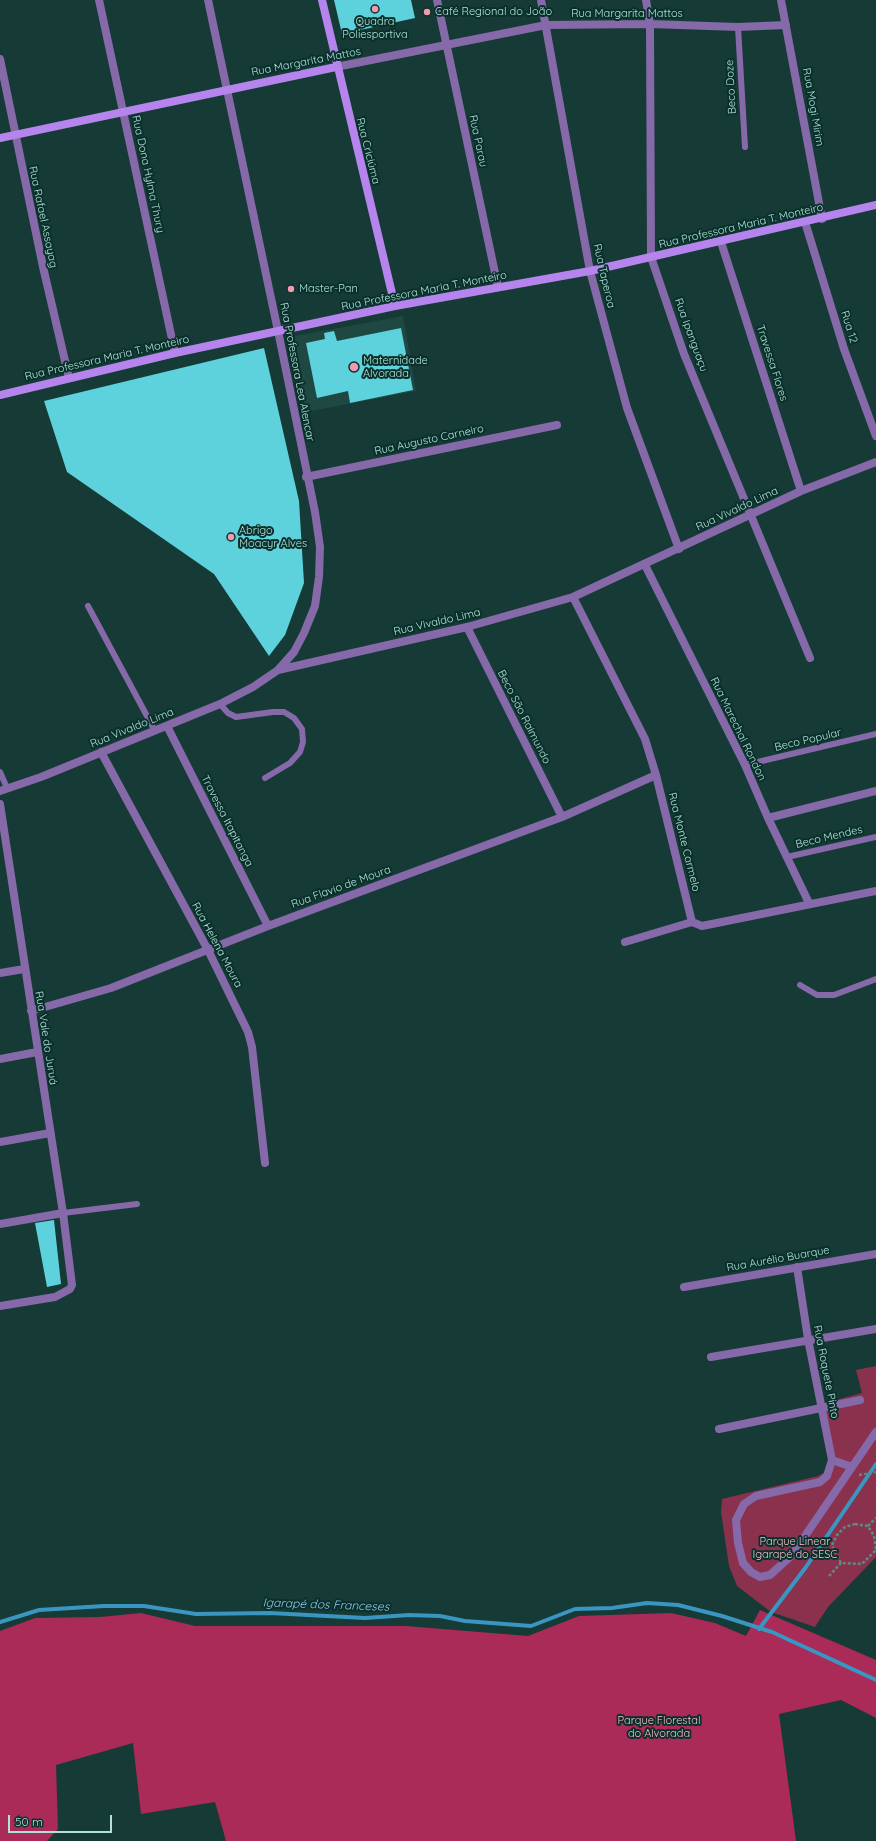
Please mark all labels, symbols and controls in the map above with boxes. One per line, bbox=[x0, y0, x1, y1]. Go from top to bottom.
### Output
marker: Quadra Poliesportiva bbox=[370, 4, 380, 14]
place label: Café Regional do João bbox=[435, 5, 552, 19]
marker: Café Regional do João bbox=[422, 7, 432, 17]
street label: Rua Margarita Mattos bbox=[571, 7, 683, 21]
place label: Quadra Poliesportiva bbox=[342, 15, 408, 41]
street label: Rua Margarita Mattos bbox=[250, 45, 362, 79]
street label: Beco Doze bbox=[723, 59, 739, 115]
street label: Rua Mogi Mirim bbox=[800, 67, 826, 147]
street label: Rua Dona Hylma Thury bbox=[129, 114, 167, 234]
street label: Rua Parau bbox=[466, 114, 490, 168]
street label: Rua Criciúma bbox=[353, 116, 383, 186]
street label: Rua Rafael Assayag bbox=[26, 165, 60, 269]
street label: Rua Professora Maria T. Monteiro bbox=[657, 201, 825, 251]
street label: Rua Taperoa bbox=[590, 243, 618, 309]
street label: Rua Professora Maria T. Monteiro bbox=[340, 268, 508, 314]
place label: Master-Pan bbox=[299, 282, 358, 296]
marker: Master-Pan bbox=[286, 284, 296, 294]
street label: Rua Ipanguaçu bbox=[672, 296, 710, 374]
street label: Rua Professora Lea Alencar bbox=[277, 301, 317, 443]
street label: Rua 12 bbox=[838, 309, 860, 345]
street label: Travessa Flores bbox=[753, 323, 791, 403]
street label: Rua Professora Maria T. Monteiro bbox=[23, 333, 191, 383]
place label: Maternidade Alvorada bbox=[363, 354, 428, 380]
marker: Maternidade Alvorada bbox=[348, 361, 360, 373]
street label: Rua Augusto Carneiro bbox=[373, 422, 485, 458]
street label: Rua Vivaldo Lima bbox=[694, 484, 780, 534]
place label: Abrigo Moacyr Alves bbox=[239, 524, 307, 550]
marker: Abrigo Moacyr Alves bbox=[226, 532, 236, 542]
street label: Rua Vivaldo Lima bbox=[392, 606, 482, 638]
street label: Beco São Raimundo bbox=[495, 668, 553, 766]
street label: Rua Marechal Rondon bbox=[707, 675, 769, 783]
street label: Rua Vivaldo Lima bbox=[88, 705, 176, 751]
street label: Beco Popular bbox=[773, 726, 843, 754]
street label: Travessa Itapitanga bbox=[198, 773, 256, 869]
street label: Rua Monte Carmelo bbox=[665, 791, 703, 893]
street label: Beco Mendes bbox=[794, 823, 864, 851]
street label: Rua Flavio de Moura bbox=[289, 863, 393, 911]
street label: Rua Helena Moura bbox=[189, 900, 245, 990]
street label: Rua Vale do Juruá bbox=[32, 990, 60, 1086]
street label: Rua Aurélio Buarque bbox=[725, 1243, 831, 1275]
street label: Rua Roquete Pinto bbox=[810, 1324, 842, 1420]
park label: Parque Linear Igarapé do SESC bbox=[753, 1535, 837, 1561]
water label: Igarapé dos Franceses bbox=[262, 1596, 390, 1614]
park label: Parque Florestal do Alvorada bbox=[618, 1714, 700, 1740]
scale bar bbox=[10, 1807, 114, 1833]
text: 50 m bbox=[15, 1814, 43, 1829]

